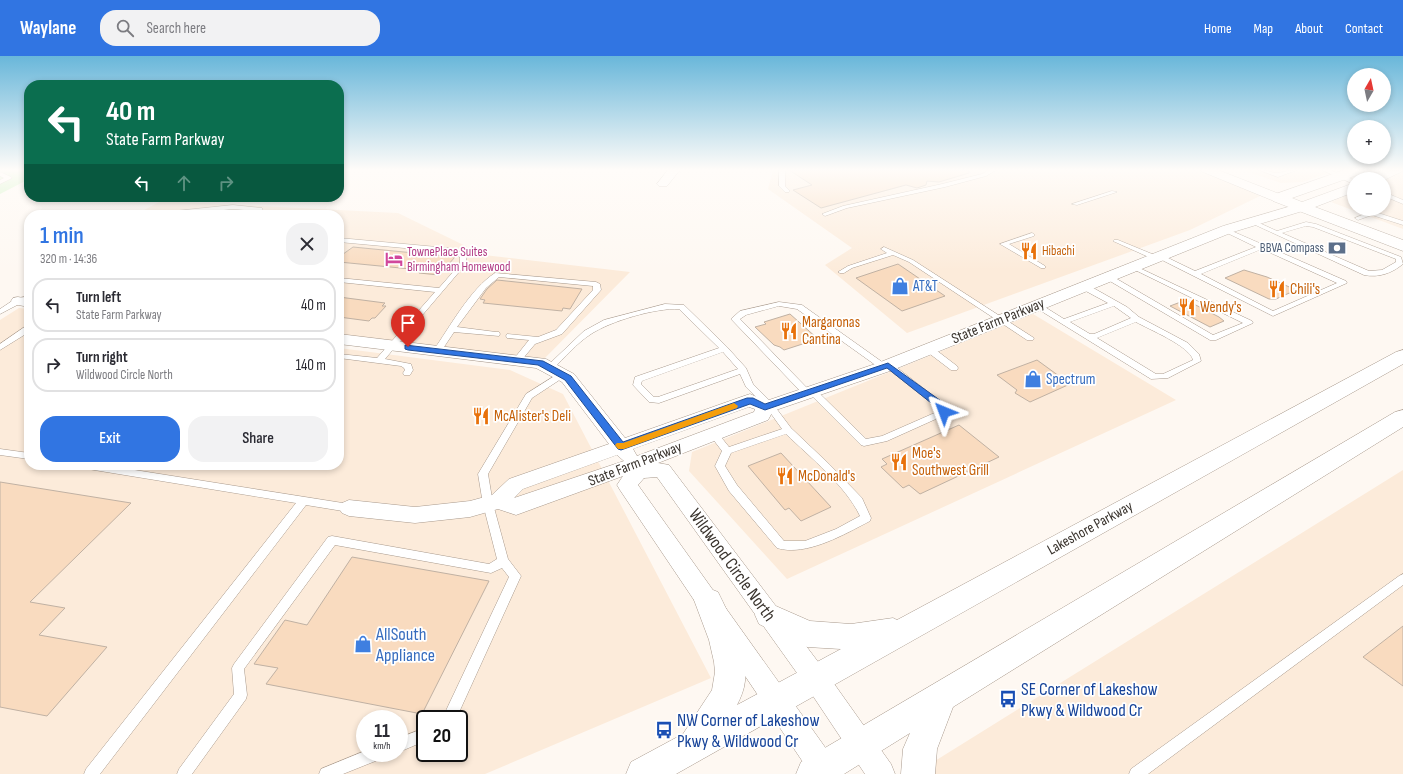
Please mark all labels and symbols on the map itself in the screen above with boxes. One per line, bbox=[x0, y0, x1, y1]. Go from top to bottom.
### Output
north arrow bbox=[1347, 68, 1391, 112]
bank icon: BBVA Compass bbox=[1327, 238, 1347, 258]
place label: BBVA Compass bbox=[1260, 240, 1324, 256]
restaurant icon: Hibachi bbox=[1019, 241, 1039, 261]
place label: Hibachi bbox=[1042, 243, 1075, 259]
place label: TownePlace Suites Birmingham Homewood bbox=[407, 244, 510, 275]
hotel icon: TownePlace Suites Birmingham Homewood bbox=[384, 249, 404, 269]
shop icon: AT&T bbox=[890, 276, 910, 296]
place label: AT&T bbox=[912, 277, 938, 296]
restaurant icon: Chili's bbox=[1267, 279, 1287, 299]
place label: Chili's bbox=[1290, 280, 1320, 299]
street label: State Farm Parkway bbox=[949, 294, 1048, 348]
restaurant icon: Wendy's bbox=[1177, 297, 1197, 317]
place label: Wendy's bbox=[1200, 298, 1242, 317]
pin bbox=[391, 306, 425, 347]
place label: Margaronas Cantina bbox=[802, 313, 860, 349]
restaurant icon: Margaronas Cantina bbox=[779, 321, 799, 341]
shop icon: Spectrum bbox=[1023, 369, 1043, 389]
place label: Spectrum bbox=[1046, 370, 1095, 389]
position arrow bbox=[923, 391, 965, 433]
restaurant icon: McAlister's Deli bbox=[471, 406, 491, 426]
place label: McAlister's Deli bbox=[494, 407, 571, 426]
street label: State Farm Parkway bbox=[586, 437, 685, 491]
place label: Moe's Southwest Grill bbox=[912, 444, 989, 480]
restaurant icon: Moe's Southwest Grill bbox=[889, 452, 909, 472]
restaurant icon: McDonald's bbox=[775, 466, 795, 486]
place label: McDonald's bbox=[798, 467, 856, 486]
street label: Lakeshore Parkway bbox=[1044, 497, 1136, 559]
street label: Wildwood Circle North bbox=[684, 505, 780, 625]
place label: AllSouth Appliance bbox=[375, 624, 435, 666]
shop icon: AllSouth Appliance bbox=[353, 634, 373, 654]
place label: SE Corner of Lakeshow Pkwy & Wildwood Cr bbox=[1021, 679, 1158, 721]
bus stop icon: SE Corner of Lakeshow Pkwy & Wildwood Cr bbox=[998, 689, 1018, 709]
speed limit sign: 20 bbox=[416, 710, 468, 762]
place label: NW Corner of Lakeshow Pkwy & Wildwood Cr bbox=[677, 710, 820, 752]
bus stop icon: NW Corner of Lakeshow Pkwy & Wildwood Cr bbox=[654, 720, 674, 740]

